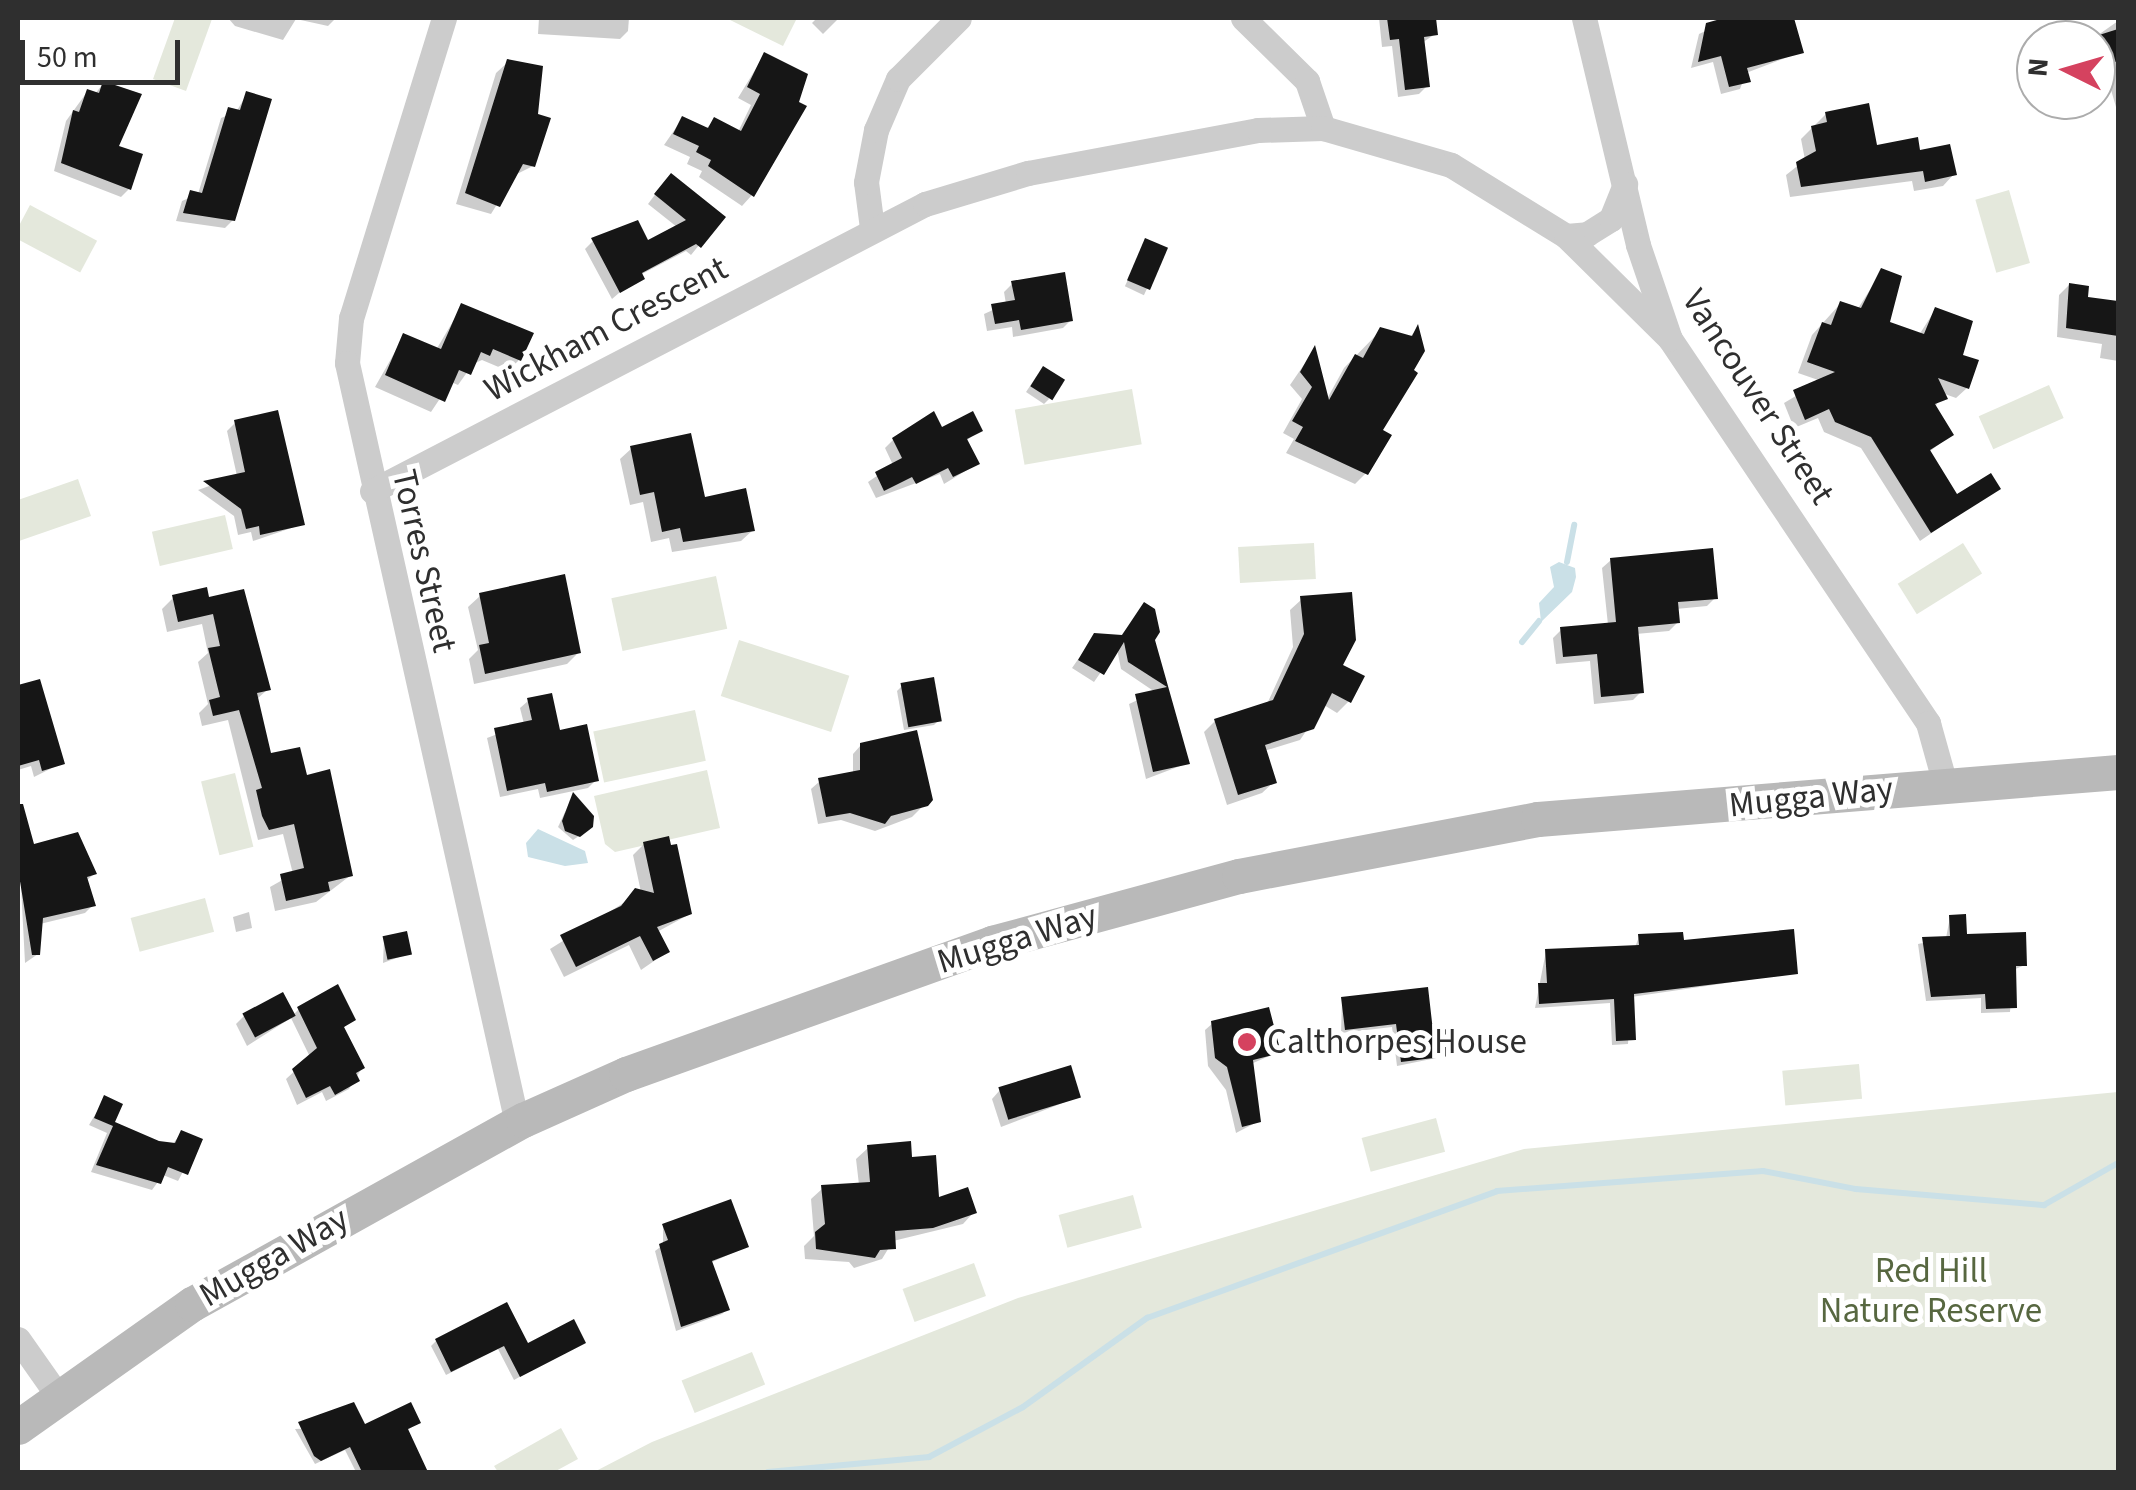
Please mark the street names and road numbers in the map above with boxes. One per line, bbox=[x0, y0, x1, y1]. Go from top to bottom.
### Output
street label: Wickham Crescent bbox=[477, 247, 735, 411]
street label: Vancouver Street bbox=[1673, 282, 1843, 512]
street label: Torres Street bbox=[383, 466, 465, 656]
street label: Mugga Way bbox=[1727, 768, 1895, 826]
street label: Mugga Way bbox=[932, 895, 1102, 983]
street label: Mugga Way bbox=[192, 1198, 356, 1316]

